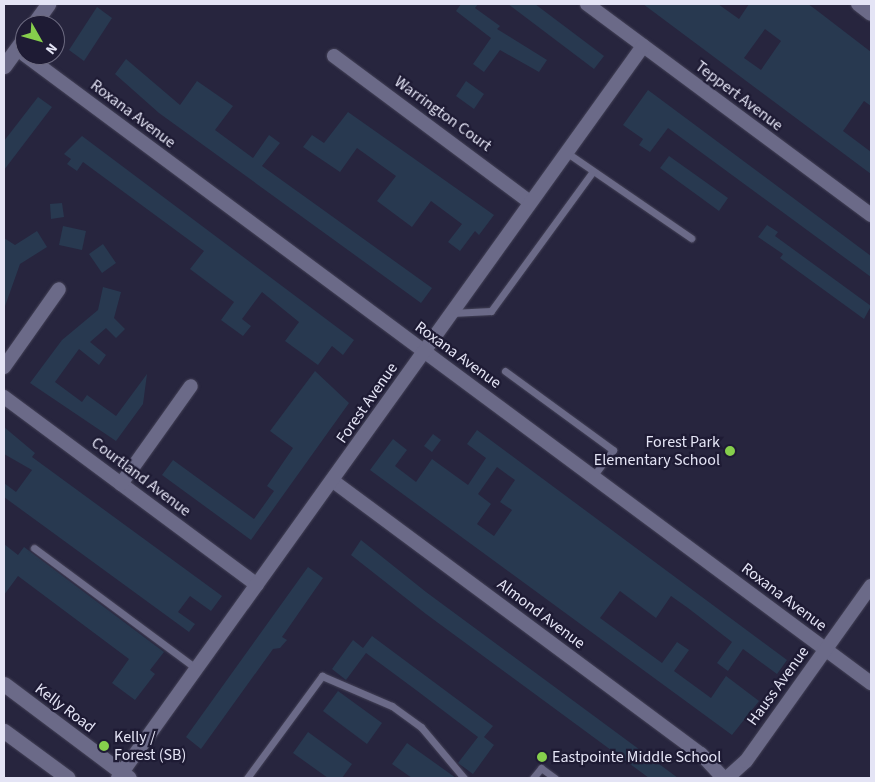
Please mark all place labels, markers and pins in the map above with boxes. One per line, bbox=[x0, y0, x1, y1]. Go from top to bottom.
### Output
place label: Forest Park Elementary School bbox=[594, 432, 720, 470]
marker: Forest Park Elementary School bbox=[724, 445, 736, 457]
place label: Kelly / Forest (SB) bbox=[114, 727, 186, 765]
marker: Kelly / Forest (SB) bbox=[98, 740, 110, 752]
place label: Eastpointe Middle School bbox=[552, 747, 721, 767]
marker: Eastpointe Middle School bbox=[536, 751, 548, 763]

